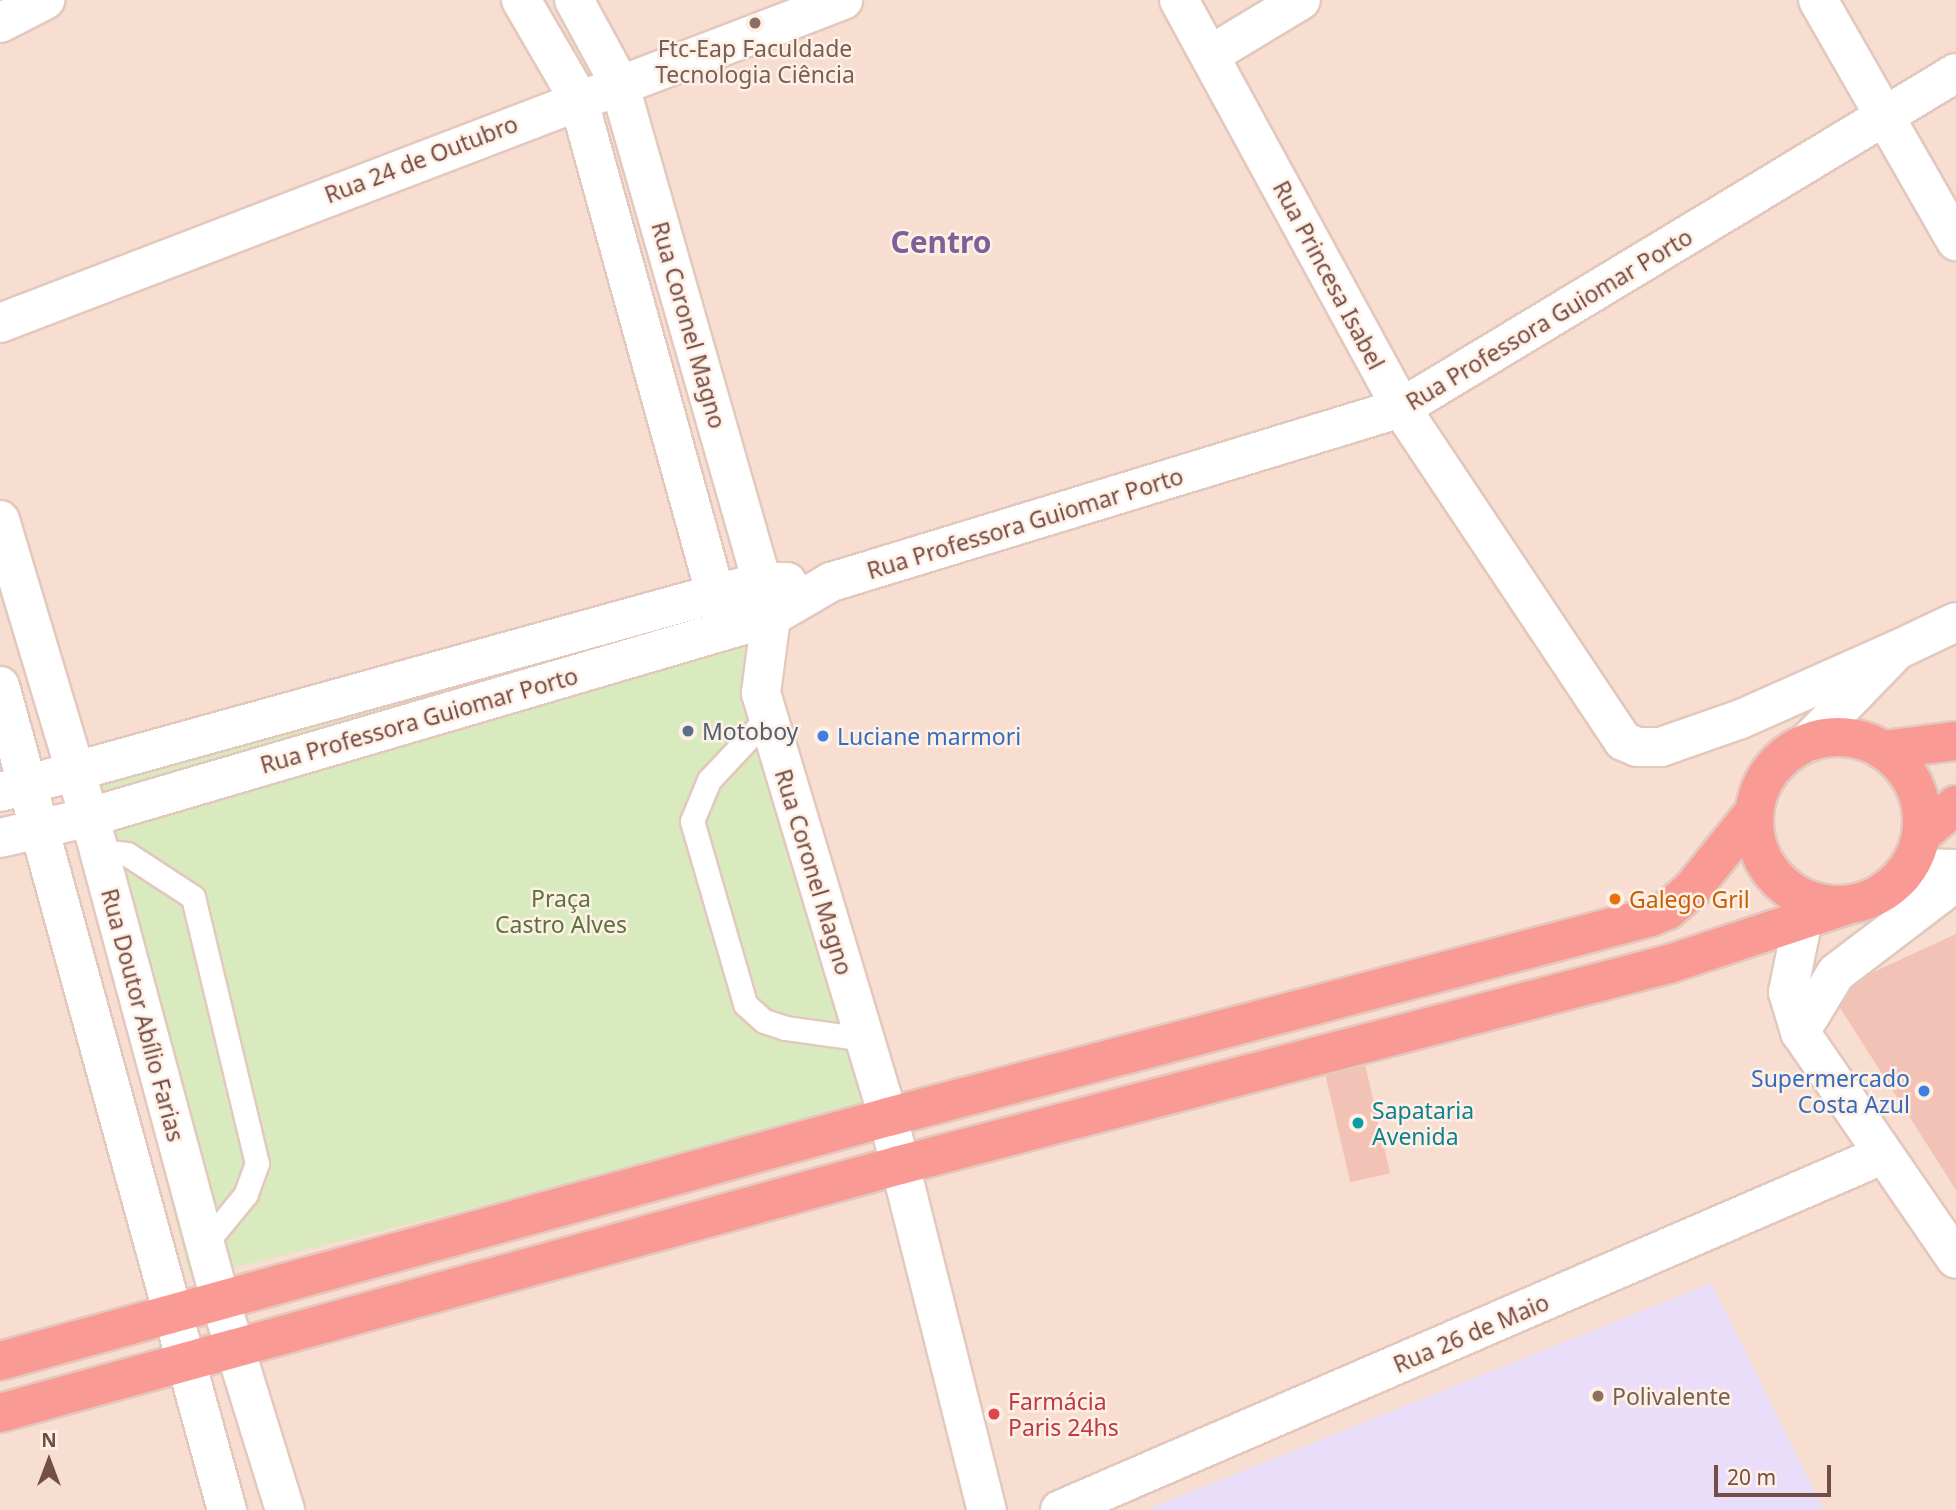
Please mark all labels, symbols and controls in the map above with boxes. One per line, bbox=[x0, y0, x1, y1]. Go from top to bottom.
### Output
marker: Ftc-Eap Faculdade Tecnologia Ciência bbox=[747, 15, 763, 31]
place label: Ftc-Eap Faculdade Tecnologia Ciência bbox=[655, 34, 855, 88]
street label: Rua 24 de Outubro bbox=[321, 109, 521, 209]
street label: Rua Princesa Isabel bbox=[1268, 176, 1390, 374]
street label: Rua Coronel Magno bbox=[646, 218, 732, 432]
street label: Rua Professora Guiomar Porto bbox=[1401, 222, 1697, 416]
district label: Centro bbox=[890, 224, 992, 260]
street label: Rua Professora Guiomar Porto bbox=[864, 462, 1186, 584]
street label: Rua Professora Guiomar Porto bbox=[257, 661, 581, 779]
place label: Motoboy bbox=[702, 717, 798, 745]
place label: Luciane marmori bbox=[837, 722, 1021, 750]
marker: Motoboy bbox=[680, 723, 696, 739]
marker: Luciane marmori bbox=[815, 728, 831, 744]
street label: Rua Coronel Magno bbox=[770, 766, 858, 978]
park label: Praça Castro Alves bbox=[495, 884, 627, 938]
street label: Rua Doutor Abílio Farias bbox=[96, 885, 190, 1145]
place label: Galego Gril bbox=[1629, 885, 1750, 913]
marker: Galego Gril bbox=[1607, 891, 1623, 907]
place label: Supermercado Costa Azul bbox=[1751, 1064, 1910, 1118]
marker: Supermercado Costa Azul bbox=[1916, 1083, 1932, 1099]
place label: Sapataria Avenida bbox=[1372, 1096, 1474, 1150]
marker: Sapataria Avenida bbox=[1350, 1115, 1366, 1131]
street label: Rua 26 de Maio bbox=[1389, 1288, 1553, 1378]
place label: Polivalente bbox=[1612, 1382, 1731, 1410]
place label: Farmácia Paris 24hs bbox=[1008, 1387, 1119, 1441]
marker: Polivalente bbox=[1590, 1388, 1606, 1404]
marker: Farmácia Paris 24hs bbox=[986, 1406, 1002, 1422]
north arrow bbox=[14, 1426, 84, 1496]
text: N bbox=[41, 1427, 57, 1453]
scale bar bbox=[1718, 1450, 1835, 1494]
text: 20 m bbox=[1727, 1463, 1776, 1491]

